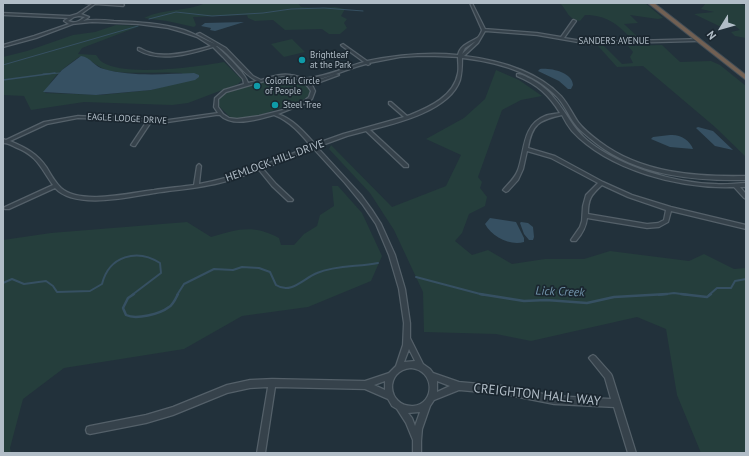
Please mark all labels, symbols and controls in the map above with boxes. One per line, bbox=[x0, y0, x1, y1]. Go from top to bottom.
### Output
north arrow bbox=[701, 8, 741, 48]
text: N bbox=[704, 28, 719, 42]
street label: SANDERS AVENUE bbox=[579, 36, 649, 46]
place label: Brightleaf at the Park bbox=[310, 50, 351, 71]
marker: Brightleaf at the Park bbox=[297, 55, 307, 65]
place label: Colorful Circle of People bbox=[265, 76, 320, 97]
marker: Colorful Circle of People bbox=[252, 81, 262, 91]
marker: Steel Tree bbox=[270, 100, 280, 110]
place label: Steel Tree bbox=[283, 100, 321, 110]
street label: EAGLE LODGE DRIVE bbox=[87, 112, 167, 126]
street label: HEMLOCK HILL DRIVE bbox=[224, 137, 326, 185]
water label: Lick Creek bbox=[535, 284, 585, 300]
street label: CREIGHTON HALL WAY bbox=[473, 381, 601, 409]

